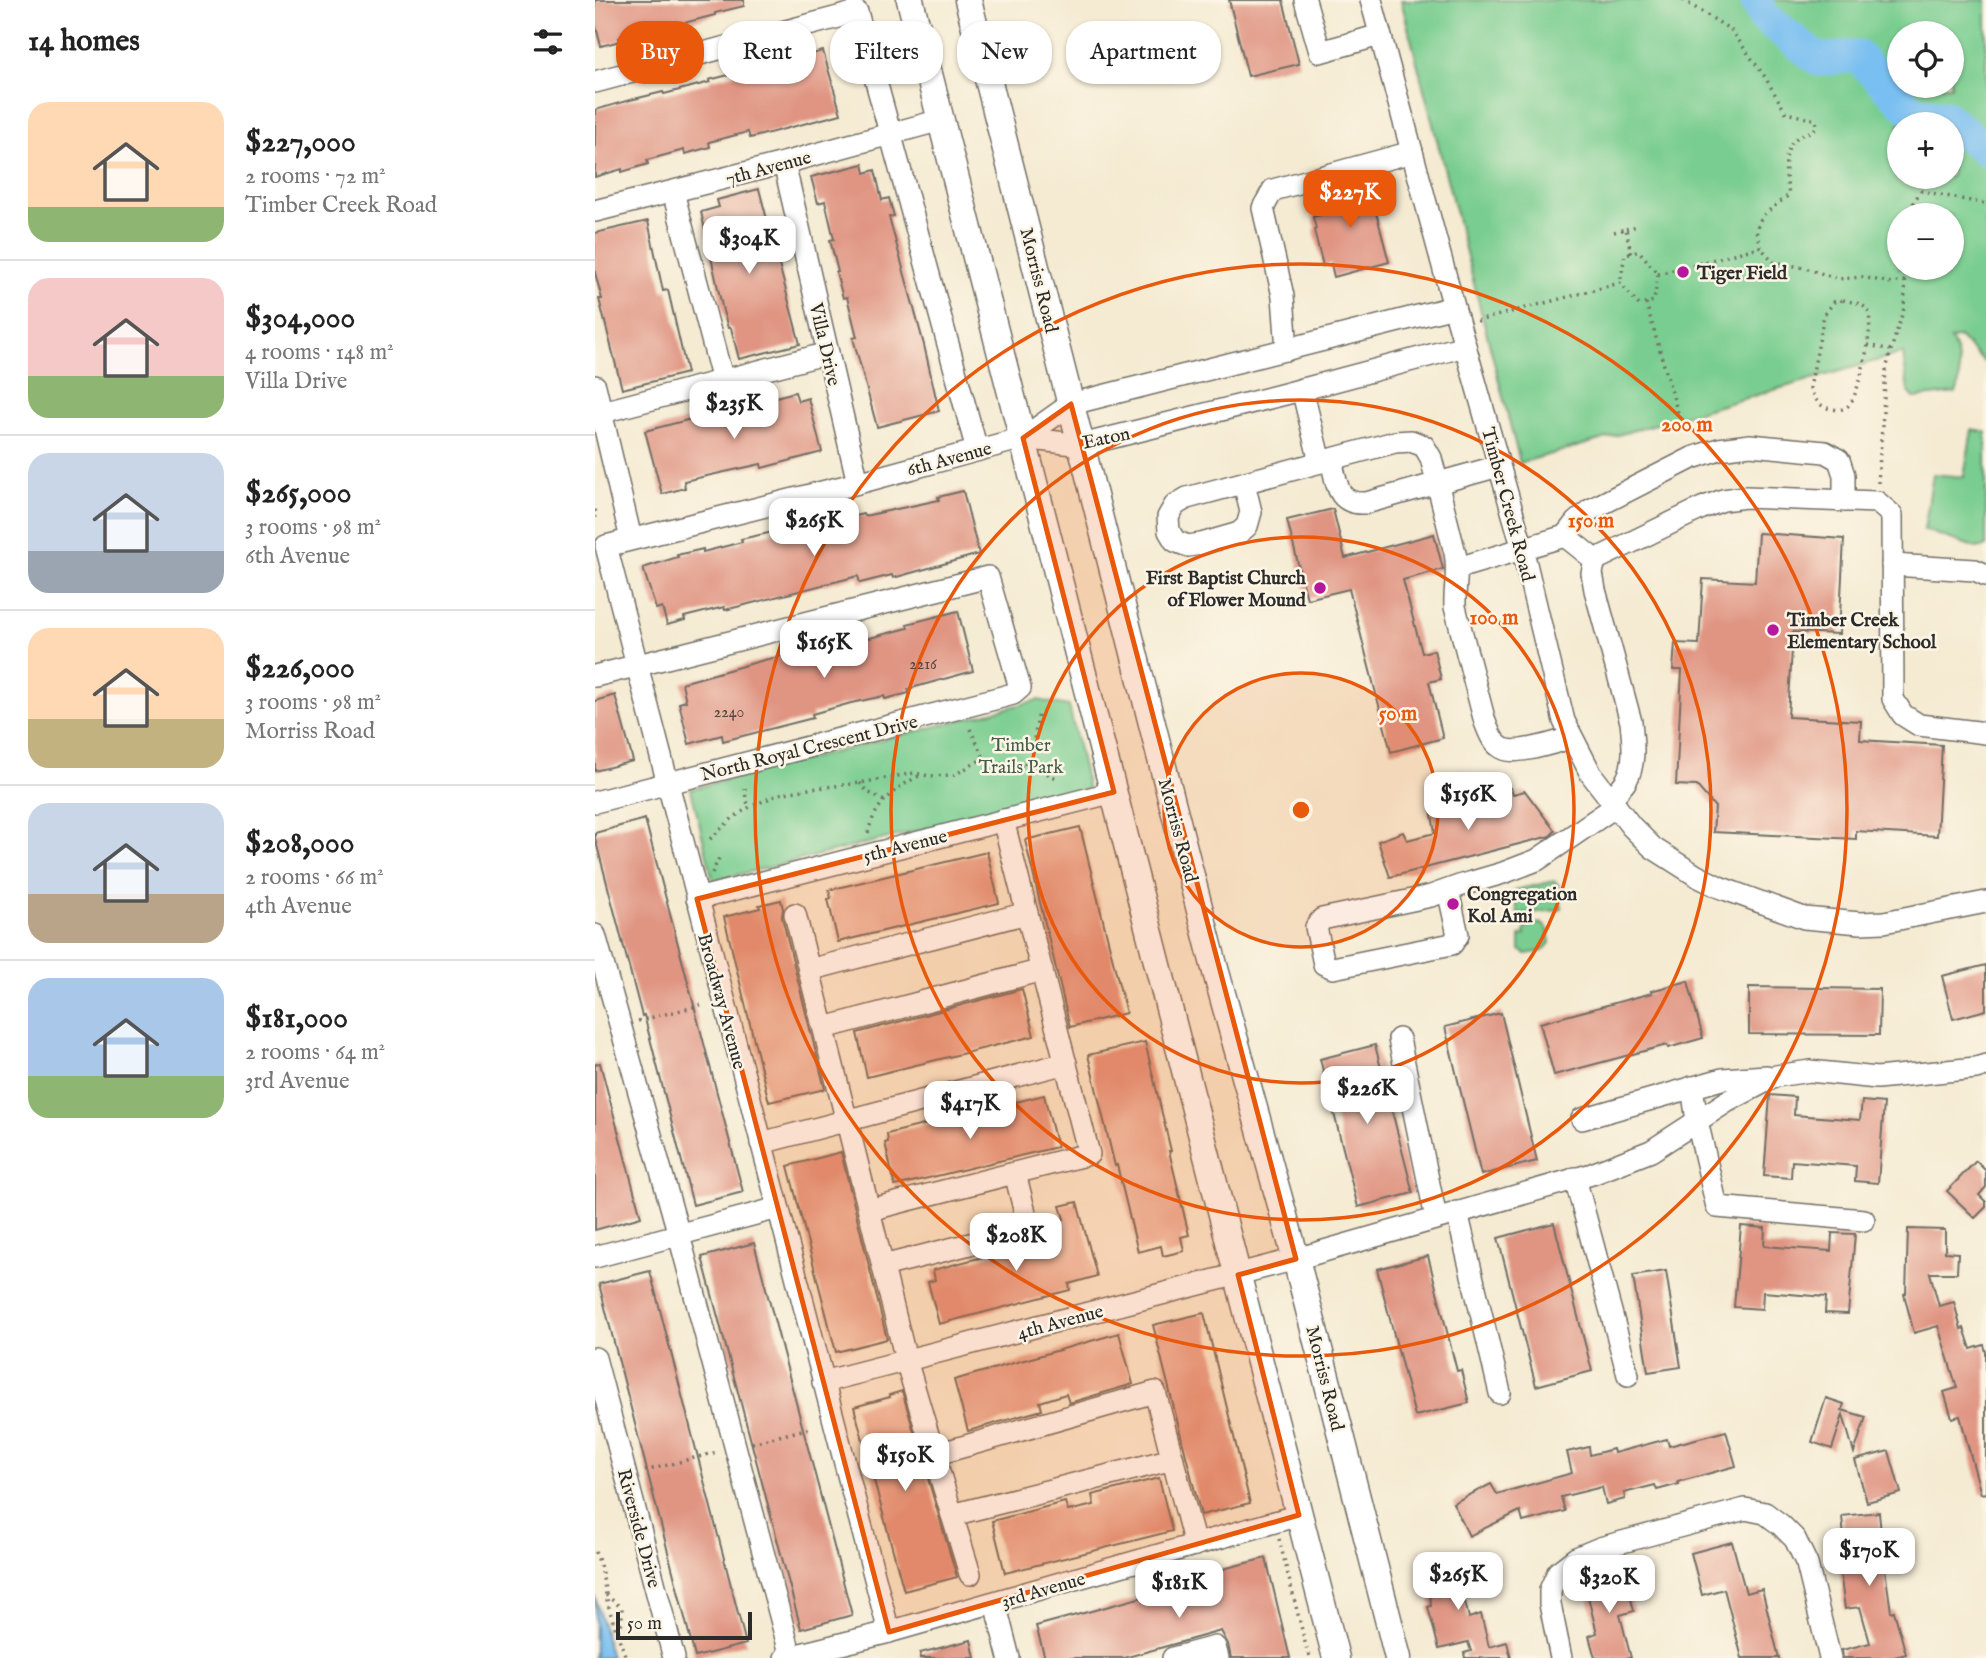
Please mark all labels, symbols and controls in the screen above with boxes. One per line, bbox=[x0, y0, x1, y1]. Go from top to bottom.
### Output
chip: Buy bbox=[616, 21, 704, 84]
chip: Rent bbox=[718, 21, 816, 84]
chip: Filters bbox=[830, 21, 943, 84]
chip: New bbox=[957, 21, 1052, 84]
chip: Apartment bbox=[1066, 21, 1221, 84]
map controls bbox=[1887, 21, 1964, 280]
button: locate bbox=[1887, 21, 1964, 98]
text: 14 homes bbox=[28, 23, 140, 61]
icon: filters bbox=[529, 23, 567, 61]
button: + bbox=[1887, 112, 1964, 189]
text: $227,000 bbox=[245, 124, 356, 162]
icon: home bbox=[84, 130, 168, 214]
street label: 7th Avenue bbox=[723, 146, 814, 192]
text: 2 rooms · 72 m² bbox=[245, 162, 386, 191]
pin: $227K bbox=[1301, 170, 1399, 230]
text: $227K bbox=[1319, 178, 1381, 207]
text: Timber Creek Road bbox=[245, 191, 437, 220]
button: − bbox=[1887, 203, 1964, 280]
pin: $304K bbox=[700, 216, 798, 276]
text: $304K bbox=[719, 224, 779, 253]
street label: Morriss Road bbox=[1013, 226, 1063, 336]
place label: Tiger Field bbox=[1696, 262, 1788, 286]
marker: Tiger Field bbox=[1675, 264, 1691, 280]
text: $304,000 bbox=[245, 300, 355, 338]
street label: Villa Drive bbox=[803, 300, 845, 389]
icon: home bbox=[84, 306, 168, 390]
text: 4 rooms · 148 m² bbox=[245, 338, 394, 367]
text: Villa Drive bbox=[245, 367, 347, 396]
pin: $235K bbox=[685, 382, 783, 441]
text: $235K bbox=[705, 389, 763, 418]
text: 200 m bbox=[1661, 412, 1713, 439]
street label: Eaton bbox=[1080, 422, 1132, 456]
street label: Timber Creek Road bbox=[1475, 425, 1539, 585]
street label: 6th Avenue bbox=[904, 437, 995, 483]
text: $265,000 bbox=[245, 475, 351, 513]
icon: home bbox=[84, 481, 168, 565]
pin: $265K bbox=[765, 498, 863, 558]
text: $265K bbox=[785, 506, 843, 535]
text: 150 m bbox=[1568, 508, 1615, 535]
text: 3 rooms · 98 m² bbox=[245, 513, 381, 542]
text: 6th Avenue bbox=[245, 542, 350, 571]
place label: First Baptist Church of Flower Mound bbox=[1146, 567, 1307, 613]
marker: First Baptist Church of Flower Mound bbox=[1312, 580, 1328, 596]
text: 100 m bbox=[1469, 605, 1519, 632]
place label: Timber Creek Elementary School bbox=[1786, 609, 1937, 655]
pin: $165K bbox=[775, 620, 873, 680]
marker: Timber Creek Elementary School bbox=[1765, 622, 1781, 638]
text: $165K bbox=[796, 628, 852, 657]
text: $226,000 bbox=[245, 650, 355, 688]
house number: 2216 bbox=[909, 655, 937, 675]
icon: home bbox=[84, 656, 168, 740]
text: 3 rooms · 98 m² bbox=[245, 688, 381, 717]
text: 50 m bbox=[1379, 701, 1418, 728]
house number: 2240 bbox=[714, 703, 745, 723]
street label: North Royal Crescent Drive bbox=[698, 710, 921, 788]
text: Morriss Road bbox=[245, 717, 375, 746]
park label: Timber Trails Park bbox=[979, 734, 1064, 780]
pin: $156K bbox=[1419, 772, 1517, 832]
street label: Morriss Road bbox=[1152, 776, 1203, 886]
text: $156K bbox=[1440, 780, 1496, 809]
centre of rings bbox=[1289, 798, 1313, 822]
text: $208,000 bbox=[245, 825, 354, 863]
street label: 5th Avenue bbox=[861, 825, 950, 869]
icon: home bbox=[84, 831, 168, 915]
text: 2 rooms · 66 m² bbox=[245, 863, 384, 892]
place label: Congregation Kol Ami bbox=[1467, 883, 1577, 929]
text: 4th Avenue bbox=[245, 892, 352, 921]
marker: Congregation Kol Ami bbox=[1445, 896, 1461, 912]
street label: Broadway Avenue bbox=[691, 931, 751, 1073]
text: $181,000 bbox=[245, 1000, 348, 1038]
icon: home bbox=[84, 1006, 168, 1090]
text: 2 rooms · 64 m² bbox=[245, 1038, 385, 1067]
pin: $226K bbox=[1318, 1066, 1416, 1126]
text: 3rd Avenue bbox=[245, 1067, 350, 1096]
text: $226K bbox=[1337, 1074, 1397, 1103]
pin: $417K bbox=[921, 1082, 1019, 1141]
text: $417K bbox=[940, 1089, 1000, 1118]
pin: $208K bbox=[967, 1214, 1065, 1273]
text: $208K bbox=[986, 1221, 1046, 1250]
street label: 4th Avenue bbox=[1015, 1300, 1106, 1346]
street label: Morriss Road bbox=[1299, 1324, 1349, 1434]
pin: $150K bbox=[856, 1434, 954, 1493]
text: $150K bbox=[876, 1441, 934, 1470]
street label: Riverside Drive bbox=[611, 1466, 666, 1591]
pin: $170K bbox=[1820, 1528, 1918, 1588]
text: $170K bbox=[1839, 1536, 1899, 1565]
pin: $265K bbox=[1409, 1552, 1507, 1612]
pin: $320K bbox=[1560, 1556, 1658, 1615]
pin: $181K bbox=[1130, 1560, 1228, 1620]
text: $265K bbox=[1429, 1560, 1487, 1589]
text: $320K bbox=[1579, 1563, 1639, 1592]
street label: 3rd Avenue bbox=[999, 1567, 1089, 1614]
text: $181K bbox=[1151, 1568, 1207, 1597]
scale bar bbox=[616, 1609, 753, 1641]
text: 50 m bbox=[627, 1612, 662, 1636]

